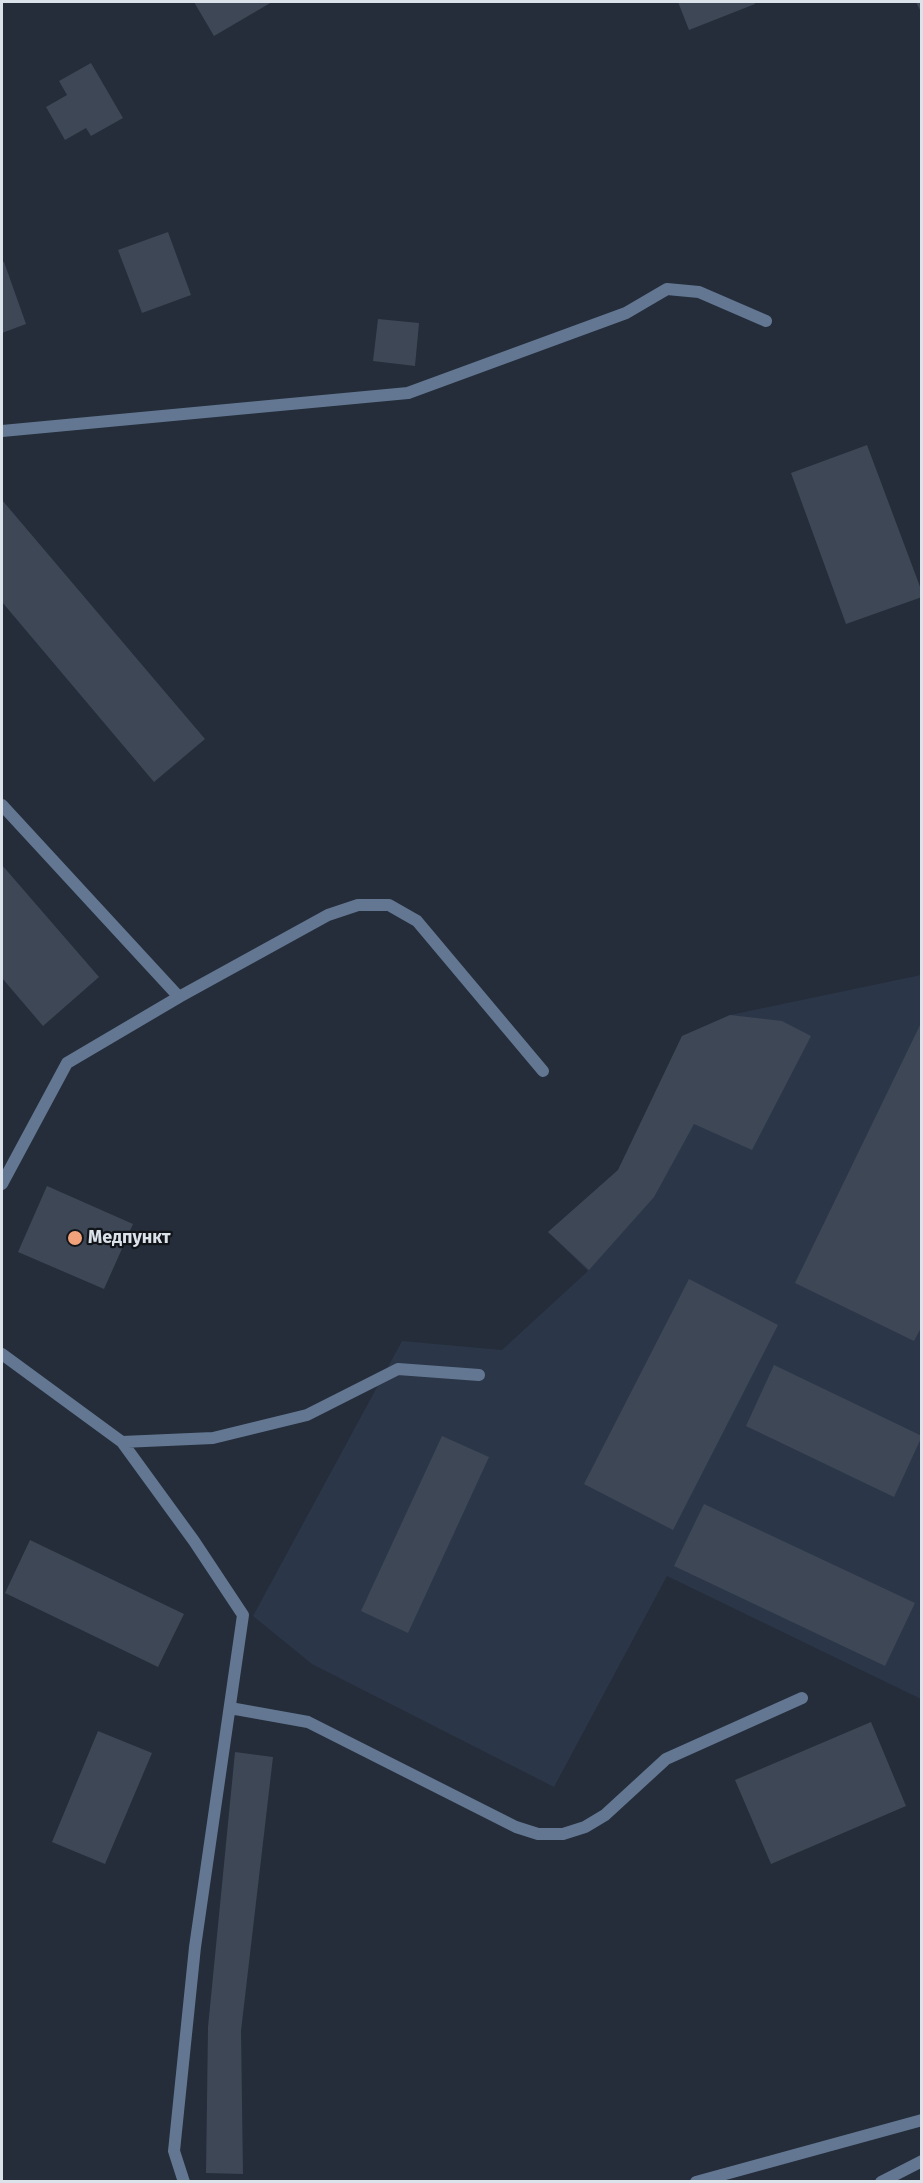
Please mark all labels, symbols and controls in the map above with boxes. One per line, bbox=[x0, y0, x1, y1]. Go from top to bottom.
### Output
place label: Медпункт bbox=[88, 1227, 171, 1249]
marker: Медпункт bbox=[66, 1229, 84, 1247]

